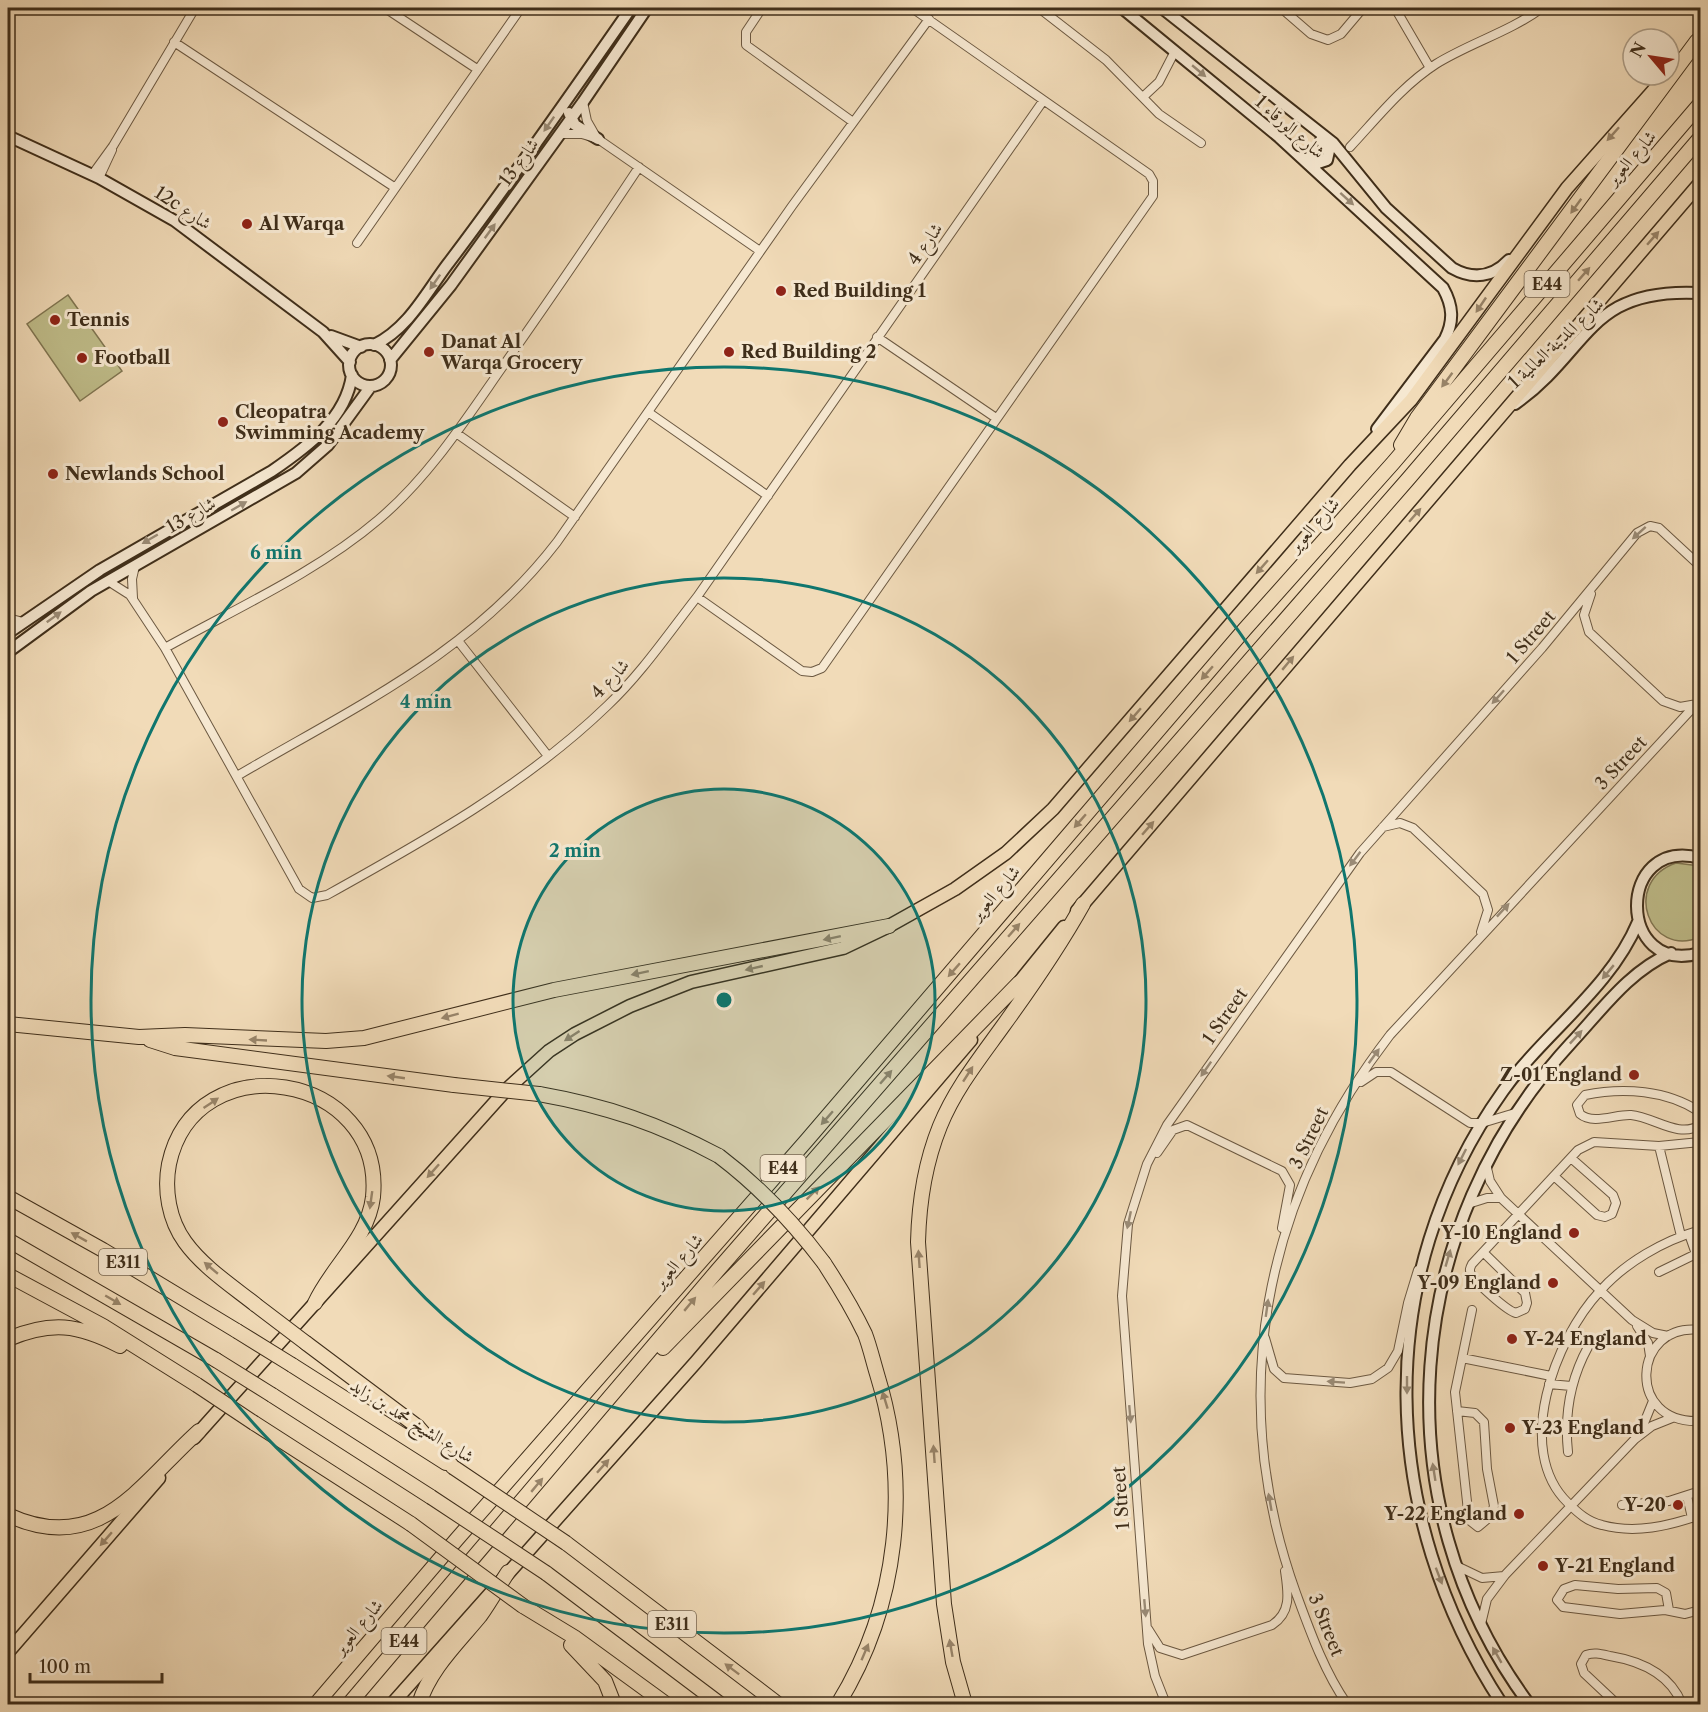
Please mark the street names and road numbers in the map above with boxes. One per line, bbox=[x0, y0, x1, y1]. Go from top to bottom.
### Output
street label: شارع الورقاء 1 bbox=[1248, 91, 1329, 166]
street label: شارع العوير bbox=[1600, 126, 1664, 194]
street label: شارع 13 bbox=[494, 134, 547, 192]
street label: 12c شارع bbox=[148, 182, 216, 238]
street label: شارع 4 bbox=[903, 219, 951, 272]
road number: E44 bbox=[1524, 271, 1570, 297]
street label: شارع المدينة العالمية 1 bbox=[1504, 293, 1611, 396]
street label: شارع 13 bbox=[162, 492, 222, 541]
street label: شارع العوير bbox=[1282, 493, 1347, 561]
street label: 1 Street bbox=[1502, 605, 1561, 668]
street label: شارع 4 bbox=[586, 655, 637, 706]
street label: 3 Street bbox=[1591, 731, 1652, 795]
street label: شارع العوير bbox=[964, 861, 1028, 929]
street label: 1 Street bbox=[1198, 983, 1253, 1048]
street label: 3 Street bbox=[1285, 1103, 1334, 1172]
road number: E44 bbox=[760, 1155, 806, 1181]
street label: شارع العوير bbox=[647, 1229, 711, 1297]
road number: E311 bbox=[99, 1249, 147, 1275]
street label: شارع الشيخ محمد بن زايد bbox=[344, 1374, 478, 1472]
street label: 1 Street bbox=[1108, 1465, 1134, 1530]
street label: 3 Street bbox=[1303, 1590, 1349, 1660]
street label: شارع العوير bbox=[327, 1595, 391, 1663]
road number: E311 bbox=[648, 1611, 696, 1637]
road number: E44 bbox=[382, 1628, 426, 1654]

